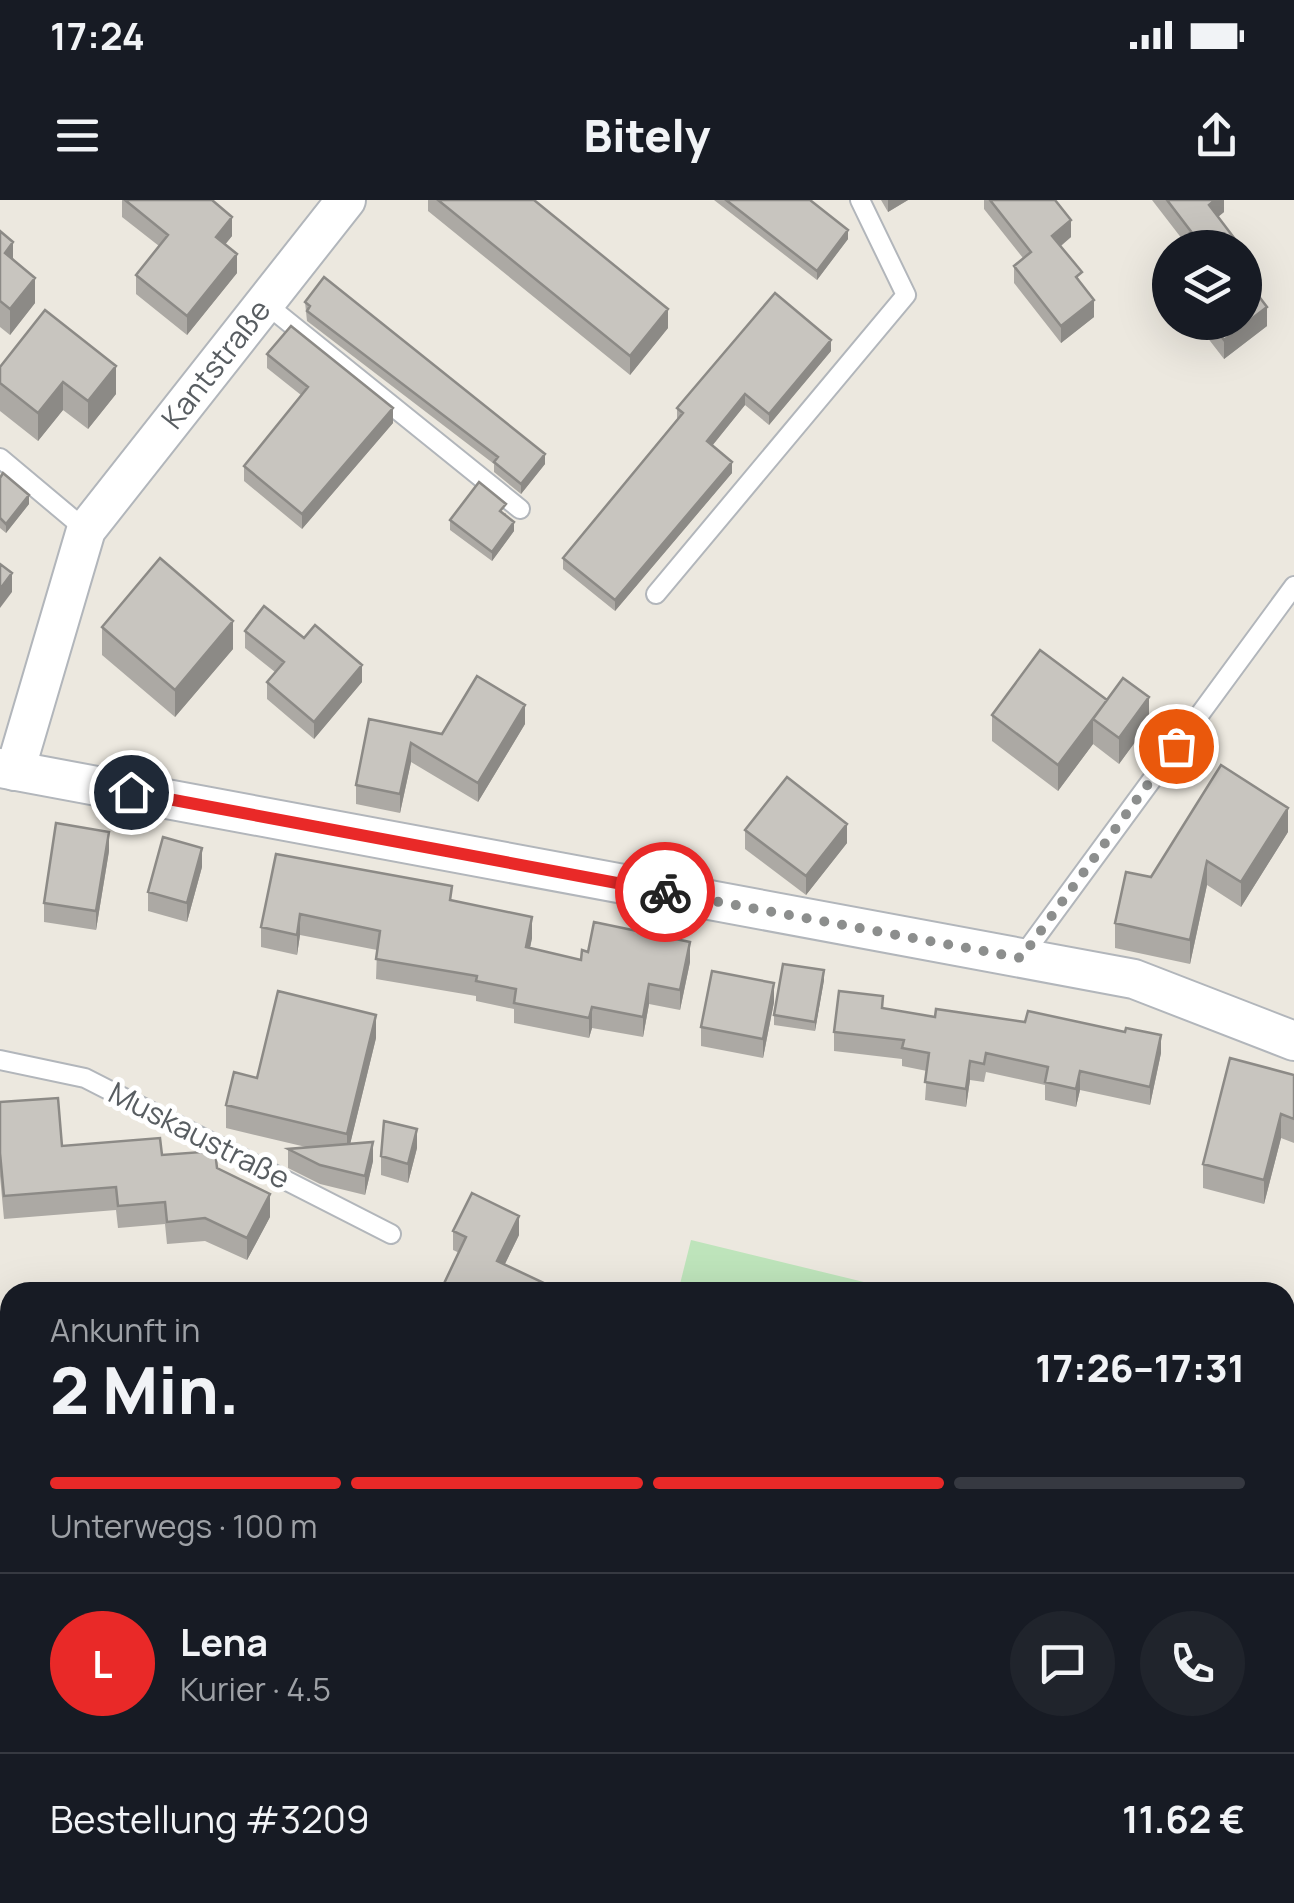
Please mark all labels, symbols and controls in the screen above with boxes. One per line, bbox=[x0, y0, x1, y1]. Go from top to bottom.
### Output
text: 17:24 bbox=[50, 9, 145, 61]
text: Bitely bbox=[584, 104, 710, 166]
icon: menu bbox=[50, 108, 105, 163]
icon: share bbox=[1189, 108, 1244, 163]
map controls bbox=[1152, 230, 1262, 340]
button: layers bbox=[1152, 230, 1262, 340]
street label: Kantstraße bbox=[151, 290, 279, 437]
pin bbox=[1134, 704, 1219, 789]
icon: bag bbox=[1149, 719, 1204, 774]
pin bbox=[89, 750, 174, 835]
icon: home bbox=[104, 765, 159, 820]
courier bbox=[615, 842, 715, 942]
icon: bike bbox=[638, 865, 693, 920]
street label: Muskaustraße bbox=[102, 1071, 297, 1198]
text: Ankunft in bbox=[50, 1308, 200, 1352]
text: 17:26–17:31 bbox=[1035, 1341, 1245, 1393]
text: 2 Min. bbox=[50, 1345, 240, 1434]
text: Unterwegs · 100 m bbox=[50, 1504, 317, 1548]
button: chat bbox=[1010, 1611, 1115, 1716]
button: phone bbox=[1140, 1611, 1245, 1716]
text: Lena bbox=[180, 1615, 268, 1667]
text: L bbox=[92, 1637, 113, 1689]
text: Kurier · 4.5 bbox=[180, 1667, 331, 1711]
text: Bestellung #3209 bbox=[50, 1792, 370, 1844]
text: 11.62 € bbox=[1122, 1792, 1245, 1844]

